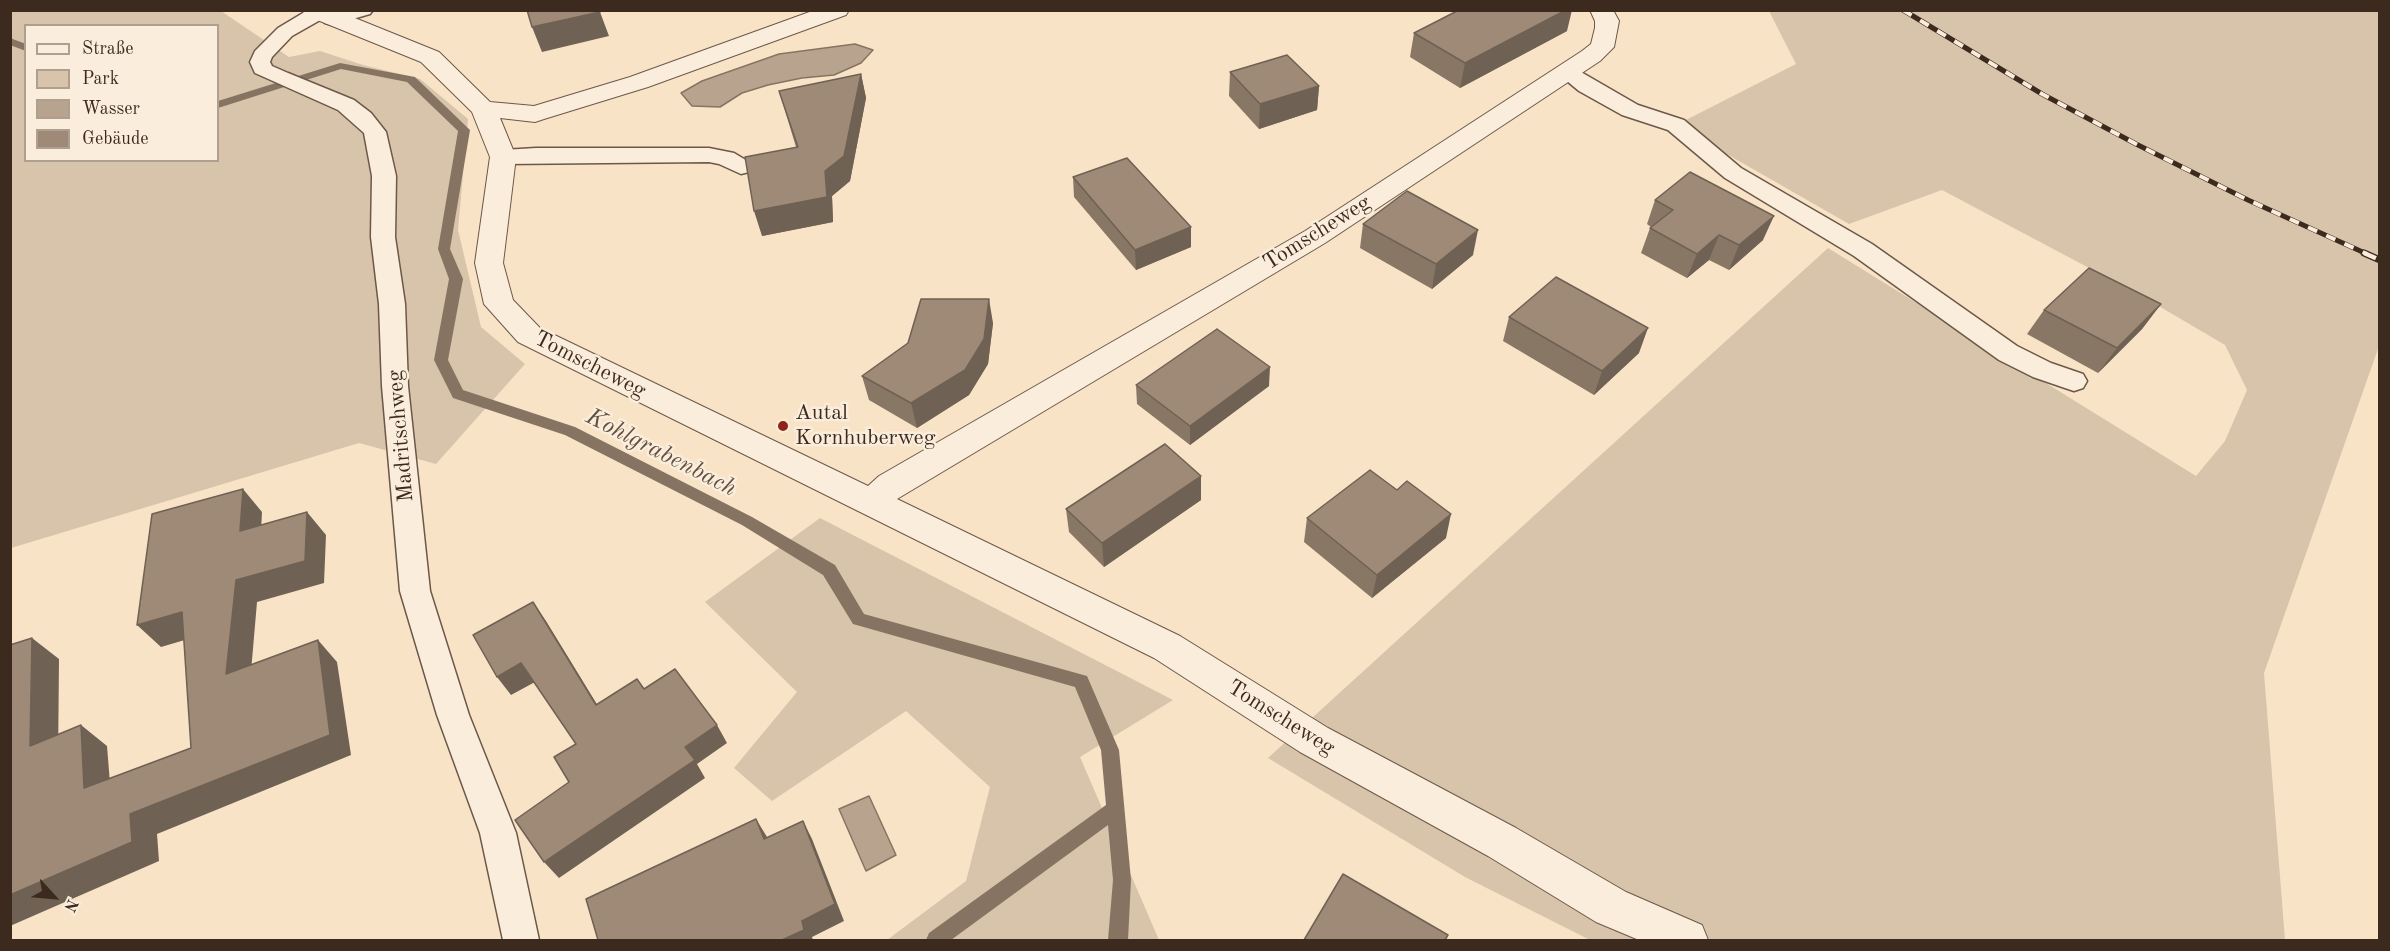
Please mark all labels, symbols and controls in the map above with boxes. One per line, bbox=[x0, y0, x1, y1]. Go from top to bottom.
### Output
legend bbox=[24, 24, 219, 162]
text: Straße bbox=[82, 40, 133, 58]
text: Park bbox=[82, 70, 119, 88]
text: Wasser bbox=[82, 100, 140, 118]
text: Gebäude bbox=[82, 130, 149, 148]
street label: Tomscheweg bbox=[1258, 190, 1376, 276]
street label: Tomscheweg bbox=[530, 326, 650, 404]
street label: Madritschweg bbox=[382, 369, 420, 503]
place label: Autal Kornhuberweg bbox=[795, 400, 936, 452]
water label: Kohlgrabenbach bbox=[581, 403, 741, 503]
marker: Autal Kornhuberweg bbox=[776, 419, 790, 433]
street label: Tomscheweg bbox=[1222, 675, 1340, 761]
north arrow bbox=[24, 867, 84, 927]
text: N bbox=[60, 896, 80, 914]

